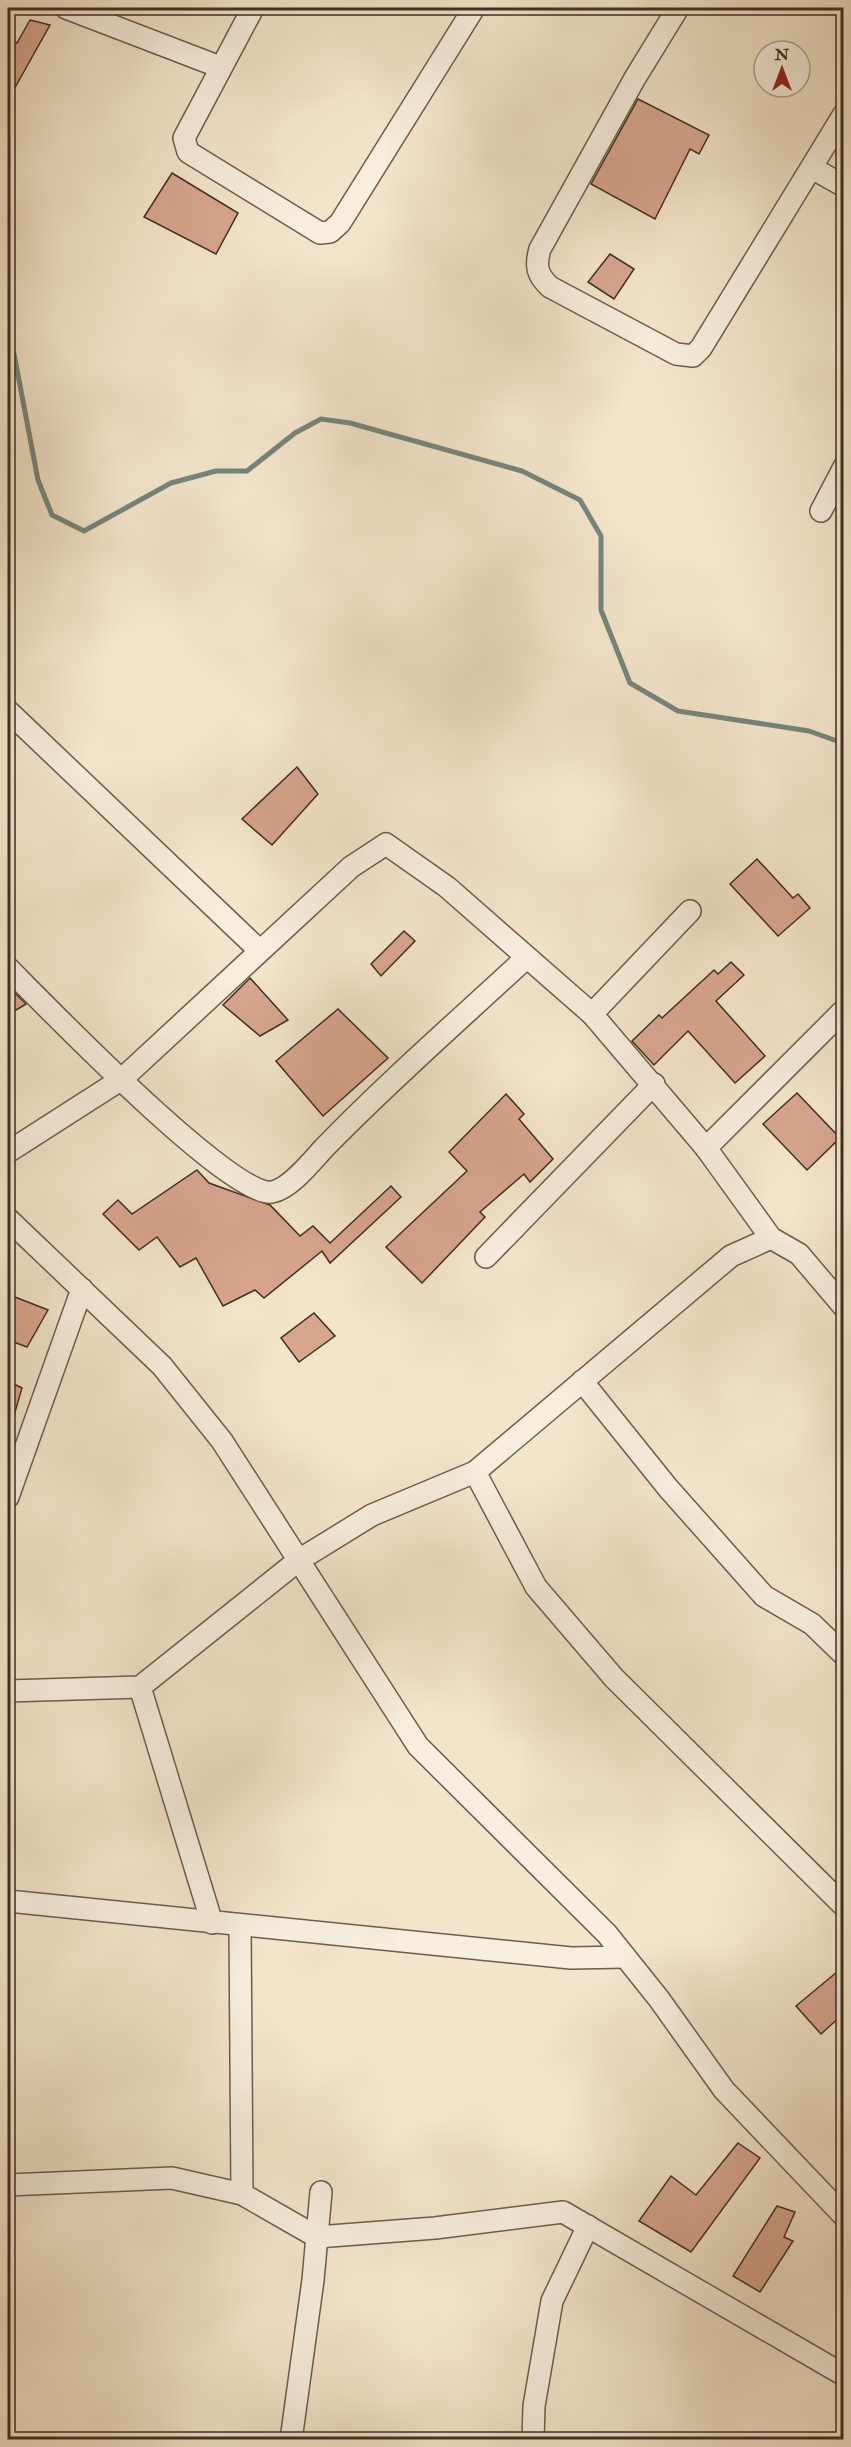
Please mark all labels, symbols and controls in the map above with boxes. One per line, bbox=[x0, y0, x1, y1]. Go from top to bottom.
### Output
north arrow bbox=[752, 39, 812, 99]
text: N bbox=[774, 45, 790, 65]

